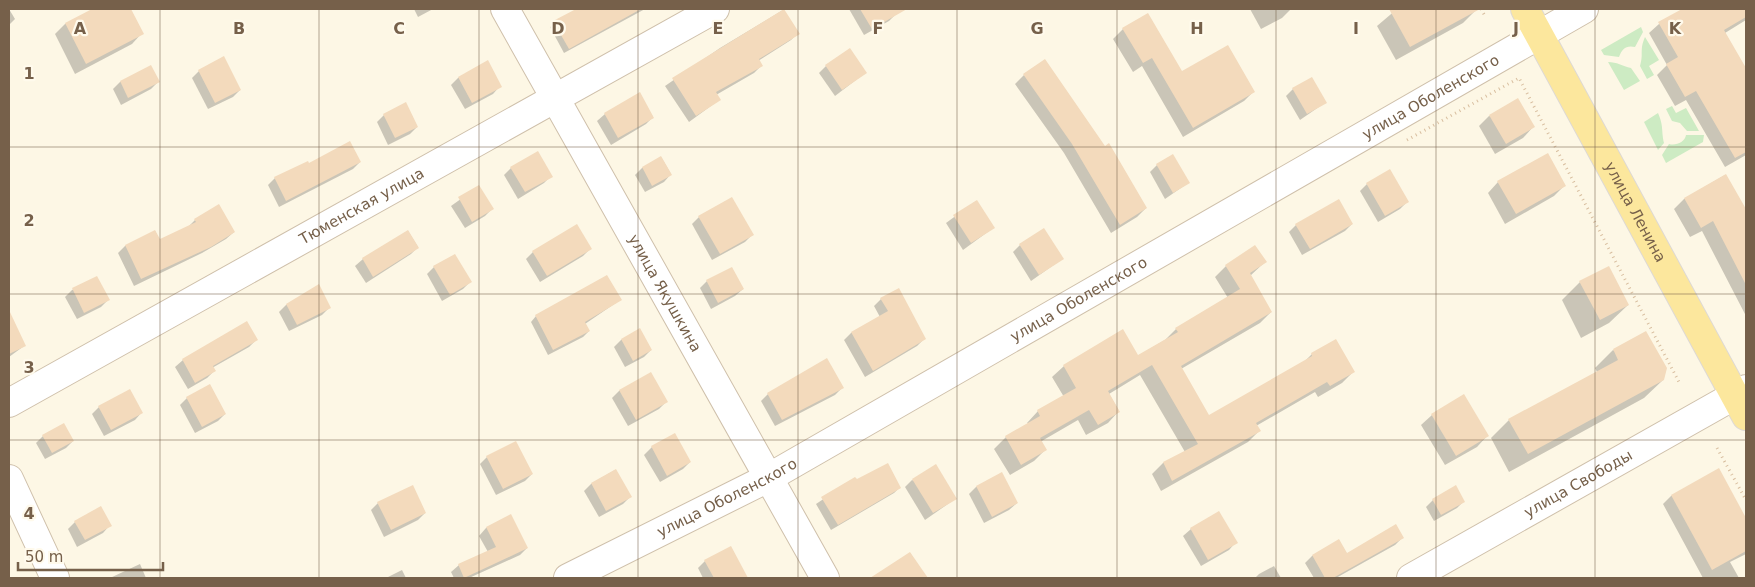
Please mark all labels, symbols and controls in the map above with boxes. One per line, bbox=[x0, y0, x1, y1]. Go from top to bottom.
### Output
text: A bbox=[74, 19, 87, 38]
text: B bbox=[233, 19, 245, 38]
text: C bbox=[393, 19, 405, 38]
text: D bbox=[551, 19, 565, 38]
text: E bbox=[713, 19, 723, 38]
text: F bbox=[873, 19, 883, 38]
text: G bbox=[1030, 19, 1044, 38]
text: H bbox=[1190, 19, 1204, 38]
text: I bbox=[1353, 19, 1359, 38]
text: J bbox=[1512, 19, 1519, 38]
text: K bbox=[1669, 19, 1682, 38]
street label: улица Оболенского bbox=[1359, 51, 1502, 143]
text: 1 bbox=[23, 64, 35, 83]
street label: улица Ленина bbox=[1601, 159, 1670, 265]
street label: Тюменская улица bbox=[295, 164, 427, 249]
text: 2 bbox=[23, 211, 35, 230]
street label: улица Якушкина bbox=[625, 231, 705, 355]
street label: улица Оболенского bbox=[1007, 253, 1150, 346]
text: 3 bbox=[23, 358, 35, 377]
street label: улица Свободы bbox=[1521, 446, 1636, 521]
street label: улица Оболенского bbox=[654, 454, 800, 541]
text: 4 bbox=[23, 504, 35, 523]
scale bar bbox=[18, 540, 162, 572]
text: 50 m bbox=[25, 548, 63, 566]

